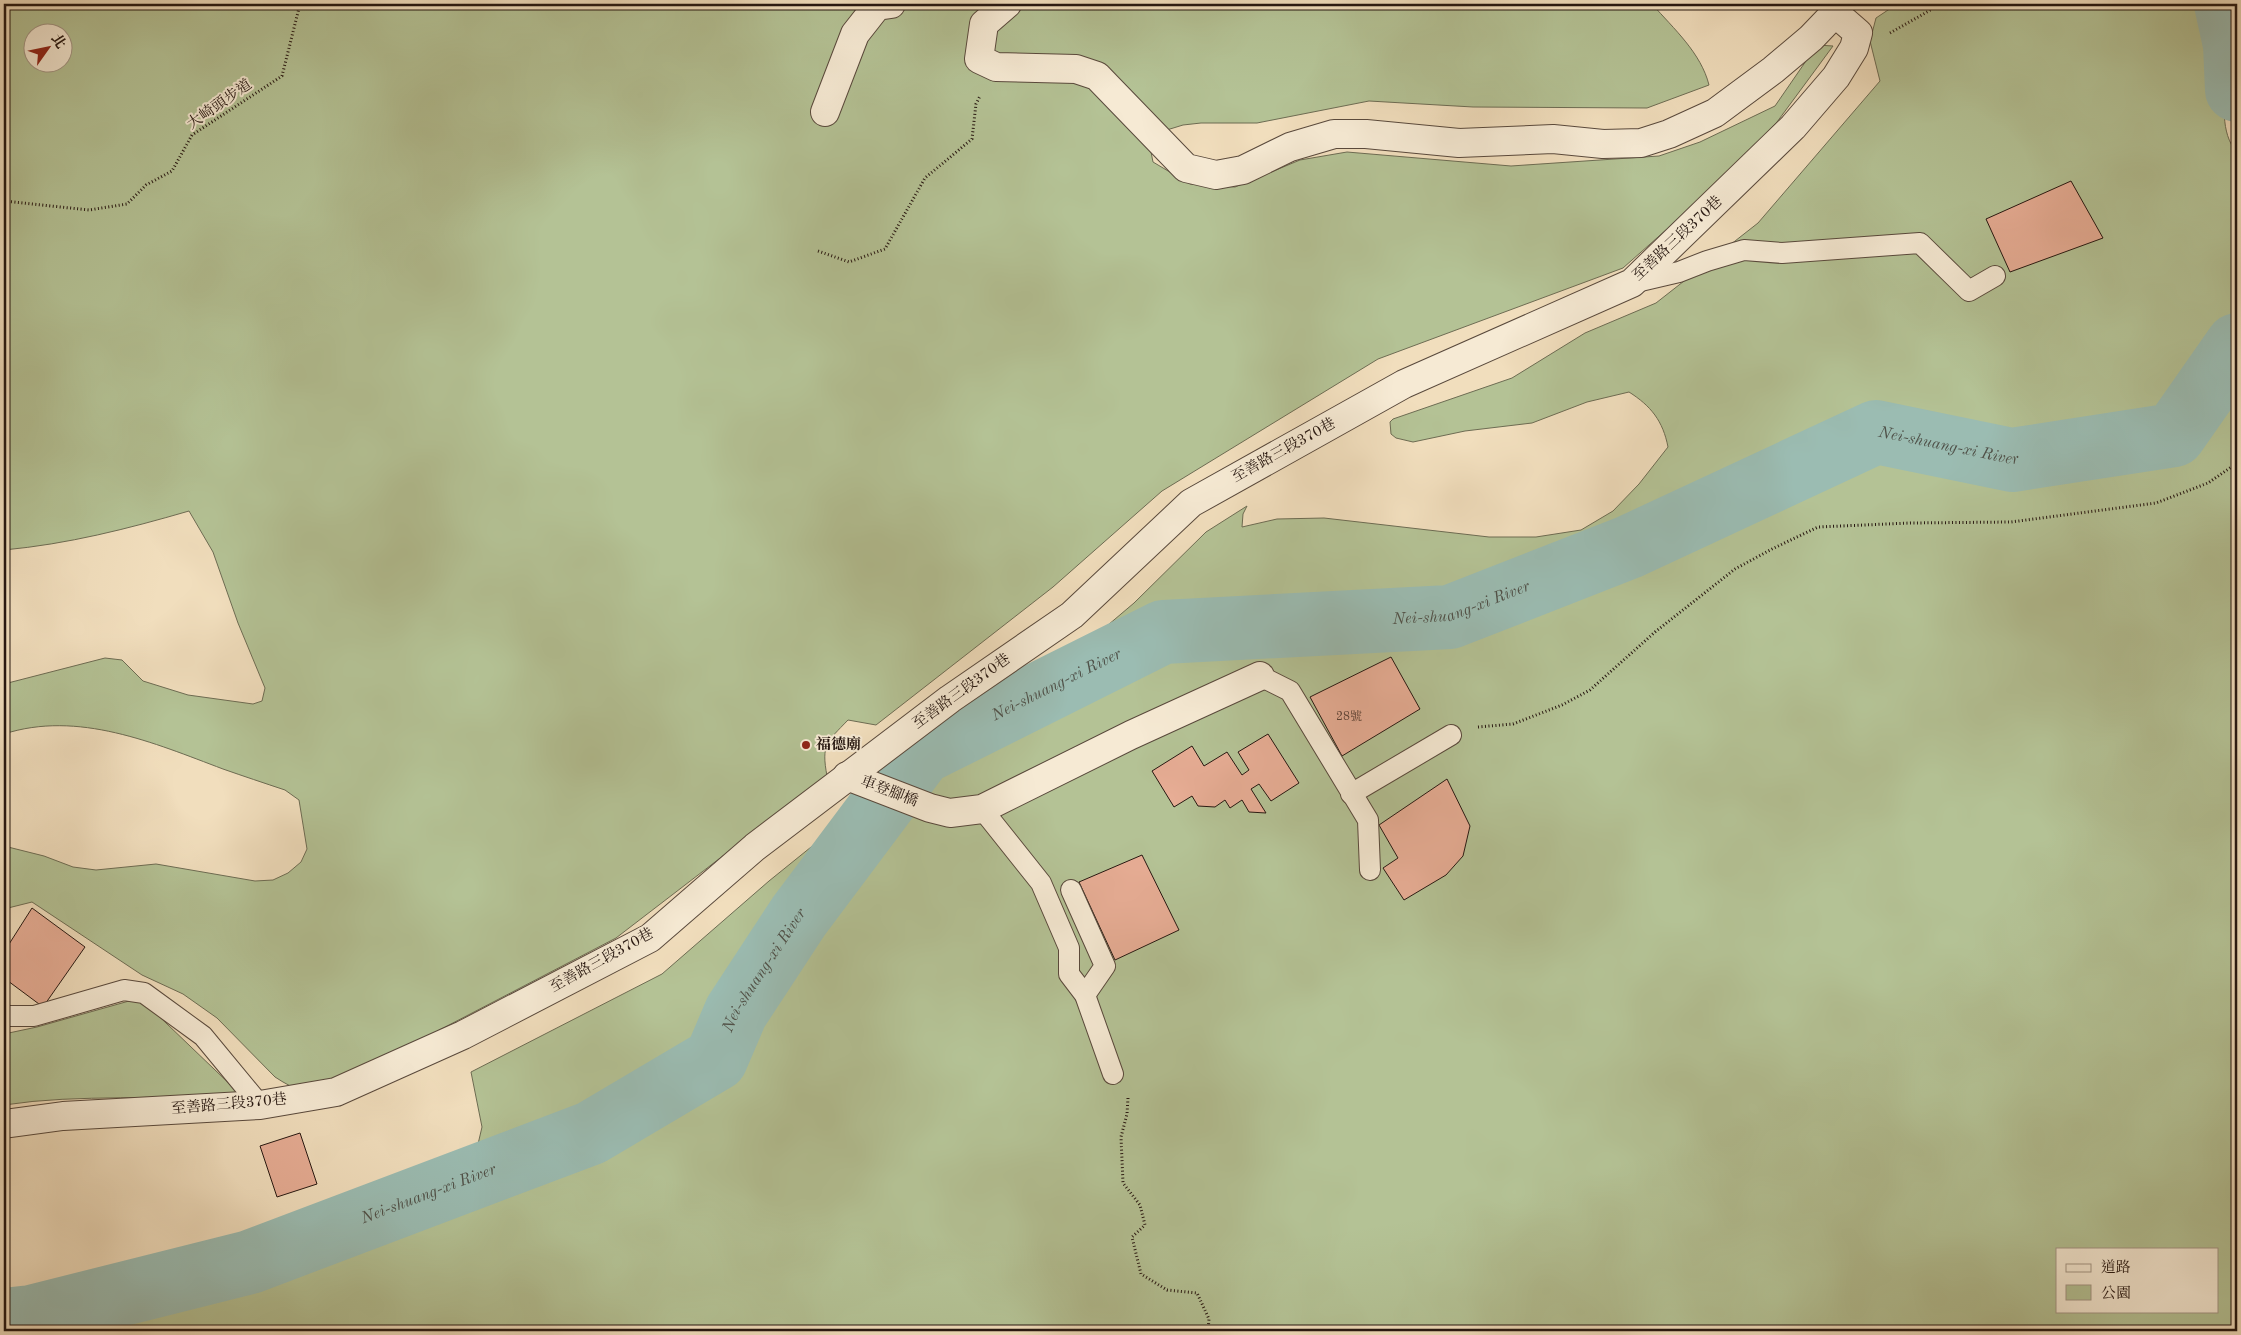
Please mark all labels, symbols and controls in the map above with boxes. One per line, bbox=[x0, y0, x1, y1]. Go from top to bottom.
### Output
north arrow bbox=[22, 22, 72, 72]
text: 北 bbox=[48, 31, 69, 51]
street label: 大崎頭步道 bbox=[184, 76, 255, 133]
street label: 至善路三段370巷 bbox=[1629, 192, 1726, 284]
street label: 至善路三段370巷 bbox=[1229, 415, 1338, 486]
water label: Nei-shuang-xi River bbox=[1876, 425, 2021, 468]
water label: Nei-shuang-xi River bbox=[1391, 578, 1533, 628]
water label: Nei-shuang-xi River bbox=[988, 646, 1125, 725]
street label: 至善路三段370巷 bbox=[909, 650, 1013, 732]
house number: 28號 bbox=[1336, 709, 1362, 723]
place label: 福德廟 bbox=[816, 735, 861, 753]
marker: 福德廟 bbox=[800, 739, 812, 751]
street label: 車登腳橋 bbox=[858, 772, 920, 810]
water label: Nei-shuang-xi River bbox=[720, 905, 810, 1036]
street label: 至善路三段370巷 bbox=[547, 925, 656, 996]
street label: 至善路三段370巷 bbox=[170, 1090, 287, 1118]
water label: Nei-shuang-xi River bbox=[358, 1161, 499, 1227]
legend bbox=[2056, 1248, 2218, 1312]
text: 道路 bbox=[2101, 1259, 2131, 1276]
text: 公園 bbox=[2101, 1285, 2131, 1302]

